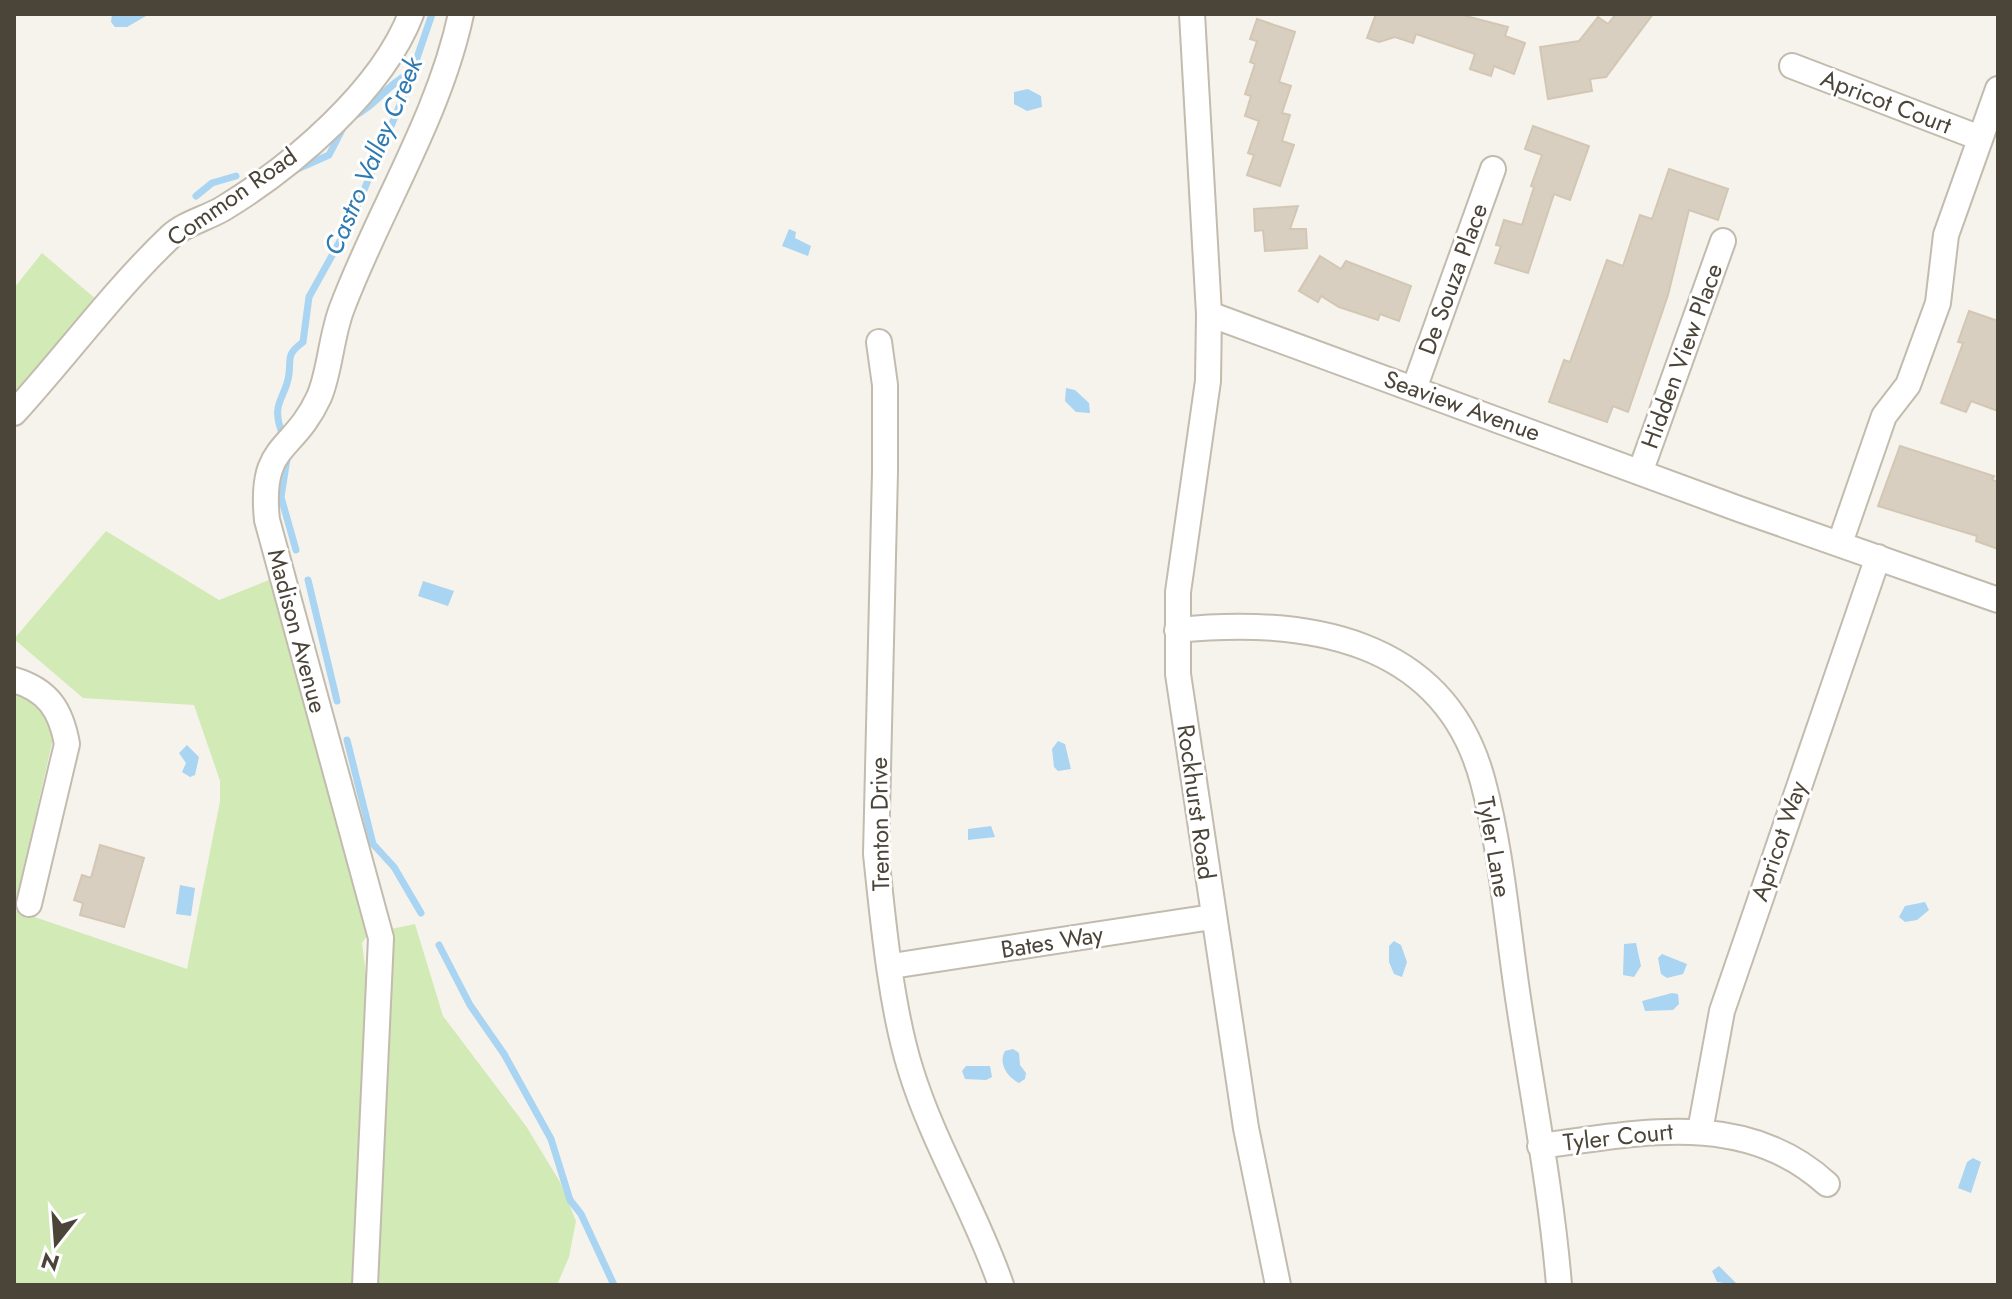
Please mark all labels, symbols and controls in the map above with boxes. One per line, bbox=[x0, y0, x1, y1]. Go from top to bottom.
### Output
water label: Castro Valley Creek bbox=[314, 49, 433, 261]
street label: Apricot Court bbox=[1816, 61, 1957, 143]
street label: Common Road bbox=[160, 139, 304, 254]
street label: De Souza Place bbox=[1409, 198, 1496, 359]
street label: Hidden View Place bbox=[1632, 258, 1731, 453]
street label: Seaview Avenue bbox=[1379, 361, 1545, 450]
street label: Madison Avenue bbox=[259, 545, 336, 717]
street label: Rockhurst Road bbox=[1168, 722, 1225, 882]
street label: Trenton Drive bbox=[861, 757, 898, 891]
street label: Apricot Way bbox=[1742, 776, 1816, 906]
street label: Tyler Lane bbox=[1468, 794, 1521, 900]
street label: Bates Way bbox=[998, 916, 1106, 967]
street label: Tyler Court bbox=[1561, 1113, 1675, 1160]
north arrow bbox=[16, 1203, 96, 1283]
text: N bbox=[37, 1244, 63, 1280]

